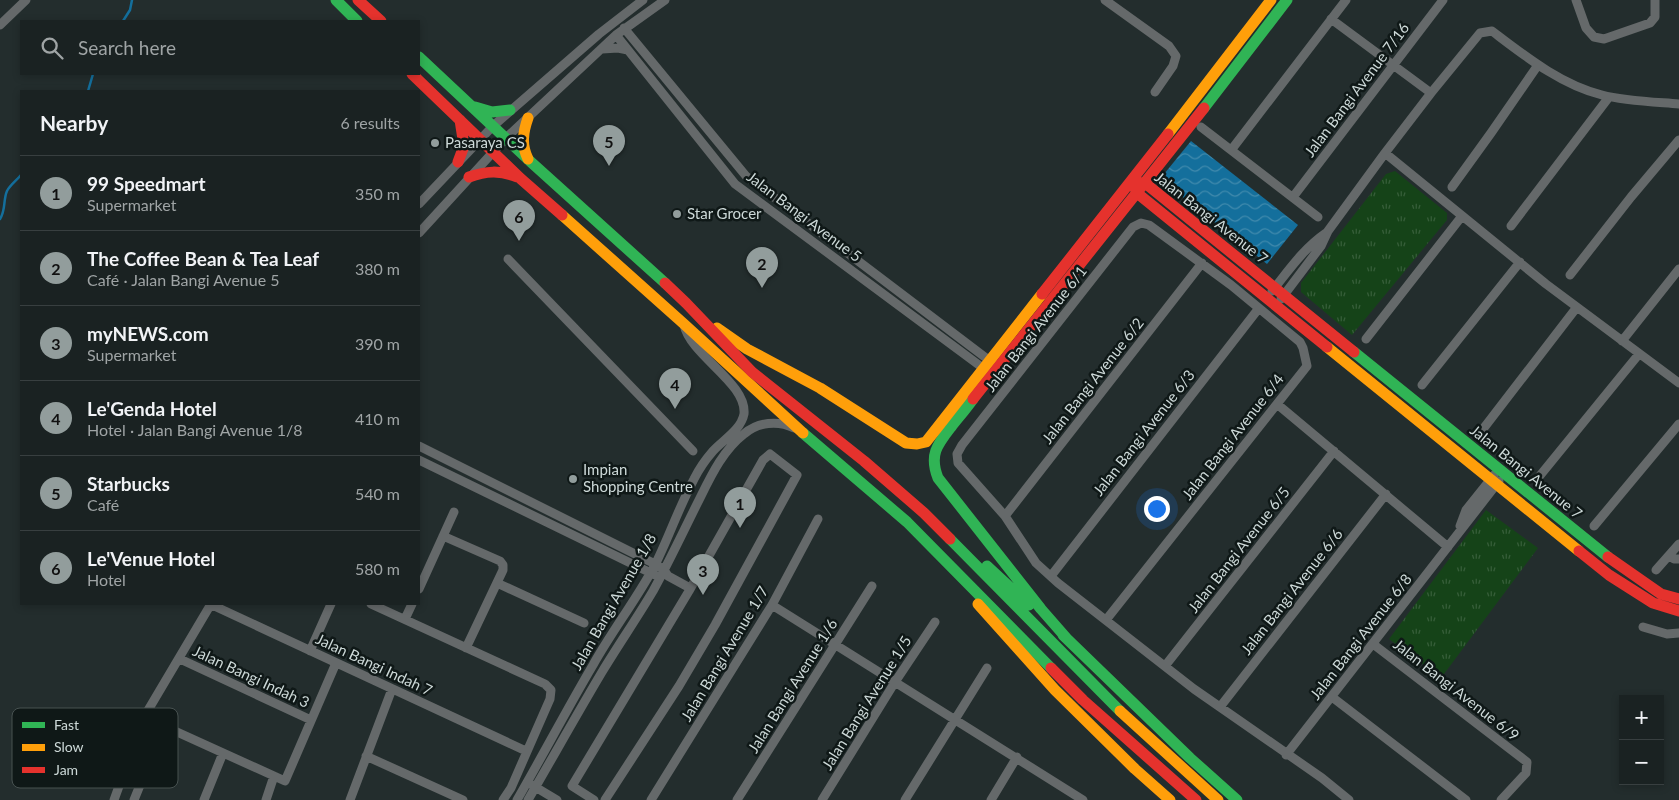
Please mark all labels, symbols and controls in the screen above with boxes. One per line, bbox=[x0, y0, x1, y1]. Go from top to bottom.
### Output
street label: Jalan Bangi Avenue 7/16 bbox=[1300, 19, 1413, 160]
search box bbox=[20, 20, 420, 75]
icon: search bbox=[38, 34, 66, 62]
text: Search here bbox=[78, 36, 176, 59]
text: Nearby bbox=[40, 110, 108, 135]
text: 6 results bbox=[340, 113, 400, 132]
pin: 5 bbox=[593, 125, 625, 166]
place label: Pasaraya CS bbox=[445, 133, 525, 151]
marker: Pasaraya CS bbox=[429, 137, 441, 149]
street label: Jalan Bangi Avenue 5 bbox=[744, 167, 866, 265]
street label: Jalan Bangi Avenue 7 bbox=[1151, 167, 1272, 267]
text: 99 Speedmart bbox=[87, 172, 205, 195]
text: 1 bbox=[51, 184, 61, 203]
text: 350 m bbox=[355, 184, 400, 203]
text: Supermarket bbox=[87, 195, 176, 214]
pin: 6 bbox=[503, 200, 535, 241]
place label: Star Grocer bbox=[687, 204, 762, 222]
marker: Star Grocer bbox=[671, 208, 683, 220]
text: The Coffee Bean & Tea Leaf bbox=[87, 247, 319, 270]
pin: 2 bbox=[746, 247, 778, 288]
text: 2 bbox=[51, 259, 61, 278]
text: 380 m bbox=[355, 259, 400, 278]
street label: Jalan Bangi Avenue 6/1 bbox=[981, 262, 1090, 395]
text: Café · Jalan Bangi Avenue 5 bbox=[87, 270, 280, 289]
street label: Jalan Bangi Avenue 6/2 bbox=[1038, 314, 1147, 447]
text: myNEWS.com bbox=[87, 322, 209, 345]
text: 3 bbox=[51, 334, 61, 353]
text: 390 m bbox=[355, 334, 400, 353]
text: Supermarket bbox=[87, 345, 176, 364]
street label: Jalan Bangi Avenue 6/3 bbox=[1089, 366, 1198, 499]
pin: 4 bbox=[659, 368, 691, 409]
street label: Jalan Bangi Avenue 6/4 bbox=[1178, 370, 1287, 503]
text: Le'Genda Hotel bbox=[87, 397, 217, 420]
text: 4 bbox=[51, 409, 61, 428]
text: 410 m bbox=[355, 409, 400, 428]
text: Hotel · Jalan Bangi Avenue 1/8 bbox=[87, 420, 303, 439]
street label: Jalan Bangi Avenue 7 bbox=[1467, 420, 1587, 522]
place label: Impian Shopping Centre bbox=[583, 460, 693, 495]
text: Starbucks bbox=[87, 472, 170, 495]
marker: Impian Shopping Centre bbox=[567, 473, 579, 485]
street label: Jalan Bangi Avenue 6/5 bbox=[1184, 483, 1293, 616]
text: 5 bbox=[51, 484, 61, 503]
text: 540 m bbox=[355, 484, 400, 503]
pin: 1 bbox=[724, 487, 756, 528]
text: Café bbox=[87, 495, 119, 514]
your location bbox=[1144, 496, 1170, 522]
street label: Jalan Bangi Avenue 6/6 bbox=[1237, 525, 1346, 658]
street label: Jalan Bangi Avenue 1/8 bbox=[567, 530, 660, 673]
text: Le'Venue Hotel bbox=[87, 547, 215, 570]
pin: 3 bbox=[687, 554, 719, 595]
text: 6 bbox=[51, 559, 61, 578]
text: 580 m bbox=[355, 559, 400, 578]
text: Hotel bbox=[87, 570, 126, 589]
street label: Jalan Bangi Avenue 6/8 bbox=[1306, 570, 1415, 703]
street label: Jalan Bangi Avenue 1/7 bbox=[677, 582, 772, 724]
street label: Jalan Bangi Avenue 1/6 bbox=[744, 615, 841, 756]
street label: Jalan Bangi Indah 7 bbox=[313, 629, 436, 699]
street label: Jalan Bangi Avenue 1/5 bbox=[818, 632, 915, 773]
street label: Jalan Bangi Avenue 6/9 bbox=[1390, 635, 1523, 744]
street label: Jalan Bangi Indah 3 bbox=[190, 641, 313, 711]
map controls bbox=[1619, 695, 1664, 785]
button: + bbox=[1619, 695, 1664, 740]
legend bbox=[12, 708, 178, 788]
text: Fast bbox=[54, 716, 79, 733]
text: Slow bbox=[54, 738, 84, 755]
button: − bbox=[1619, 740, 1664, 785]
text: Jam bbox=[54, 761, 78, 778]

